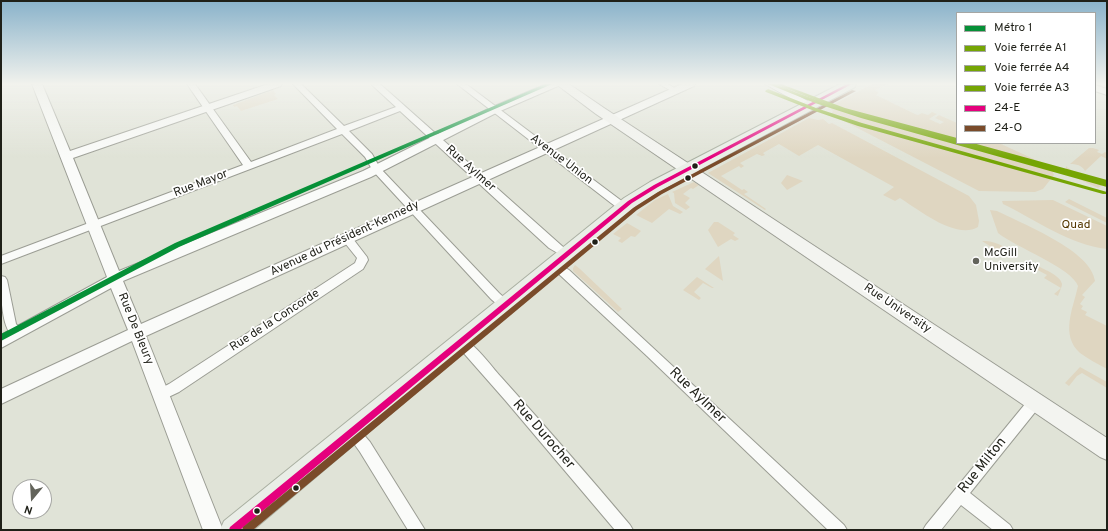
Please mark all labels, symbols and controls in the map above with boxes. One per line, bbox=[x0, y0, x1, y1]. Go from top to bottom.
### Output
legend bbox=[956, 12, 1096, 144]
text: Métro 1 bbox=[994, 20, 1033, 36]
text: Voie ferrée A1 bbox=[994, 40, 1067, 56]
text: Voie ferrée A4 bbox=[994, 60, 1070, 76]
text: Voie ferrée A3 bbox=[994, 80, 1070, 96]
text: 24-E bbox=[994, 100, 1021, 116]
text: 24-O bbox=[994, 120, 1022, 136]
street label: Avenue Union bbox=[527, 132, 595, 188]
street label: Rue Aylmer bbox=[442, 143, 498, 195]
unlabelled marker bbox=[690, 161, 700, 171]
street label: Rue Mayor bbox=[172, 167, 230, 201]
unlabelled marker bbox=[683, 173, 693, 183]
street label: Avenue du Président-Kennedy bbox=[268, 198, 422, 280]
park label: Quad bbox=[1062, 219, 1090, 233]
unlabelled marker bbox=[590, 237, 600, 247]
place label: McGill University bbox=[984, 247, 1039, 275]
marker: McGill University bbox=[971, 256, 981, 266]
street label: Rue University bbox=[860, 281, 934, 337]
street label: Rue de la Concorde bbox=[228, 287, 322, 355]
street label: Rue De Bleury bbox=[114, 291, 156, 367]
street label: Rue Aylmer bbox=[665, 365, 729, 427]
street label: Rue Durocher bbox=[508, 397, 578, 473]
street label: Rue Milton bbox=[955, 435, 1011, 497]
north arrow bbox=[12, 479, 52, 519]
unlabelled marker bbox=[291, 483, 301, 493]
text: N bbox=[23, 502, 35, 517]
unlabelled marker bbox=[252, 506, 262, 516]

